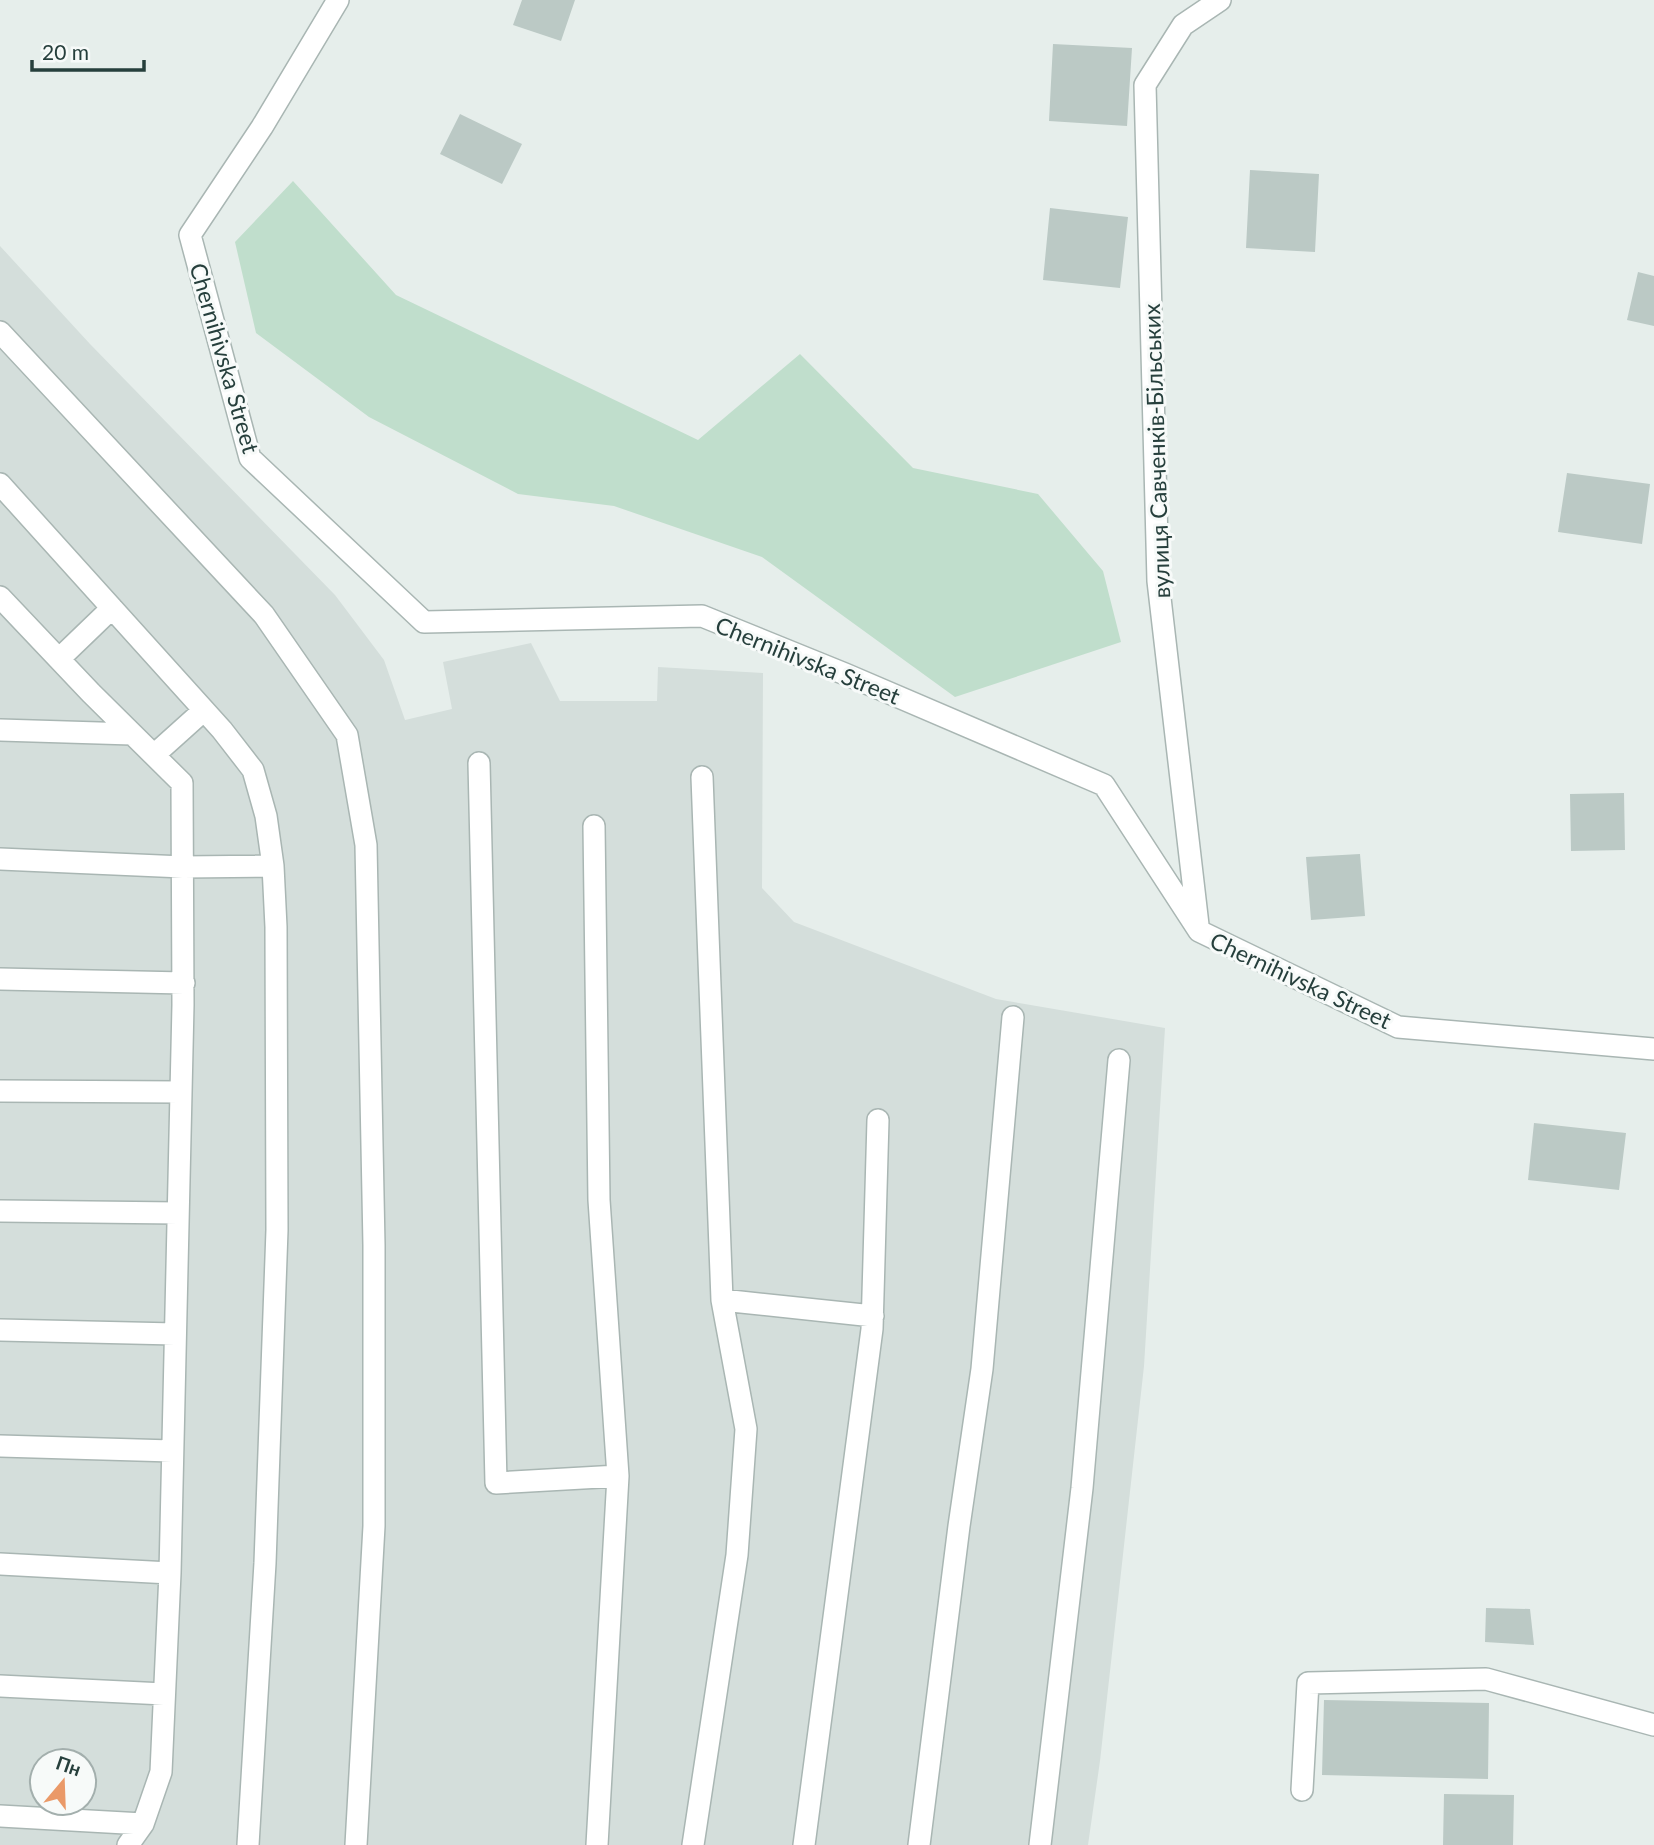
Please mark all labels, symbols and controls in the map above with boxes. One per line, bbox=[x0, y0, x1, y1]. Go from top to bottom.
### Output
scale bar bbox=[32, 28, 144, 72]
text: 20 m bbox=[42, 39, 89, 64]
street label: Chernihivska Street bbox=[184, 260, 266, 457]
street label: вулиця Савченків-Більських bbox=[1137, 303, 1175, 599]
street label: Chernihivska Street bbox=[712, 610, 905, 710]
street label: Chernihivska Street bbox=[1206, 926, 1397, 1035]
north arrow bbox=[28, 1747, 98, 1817]
text: Пн bbox=[53, 1751, 84, 1780]

